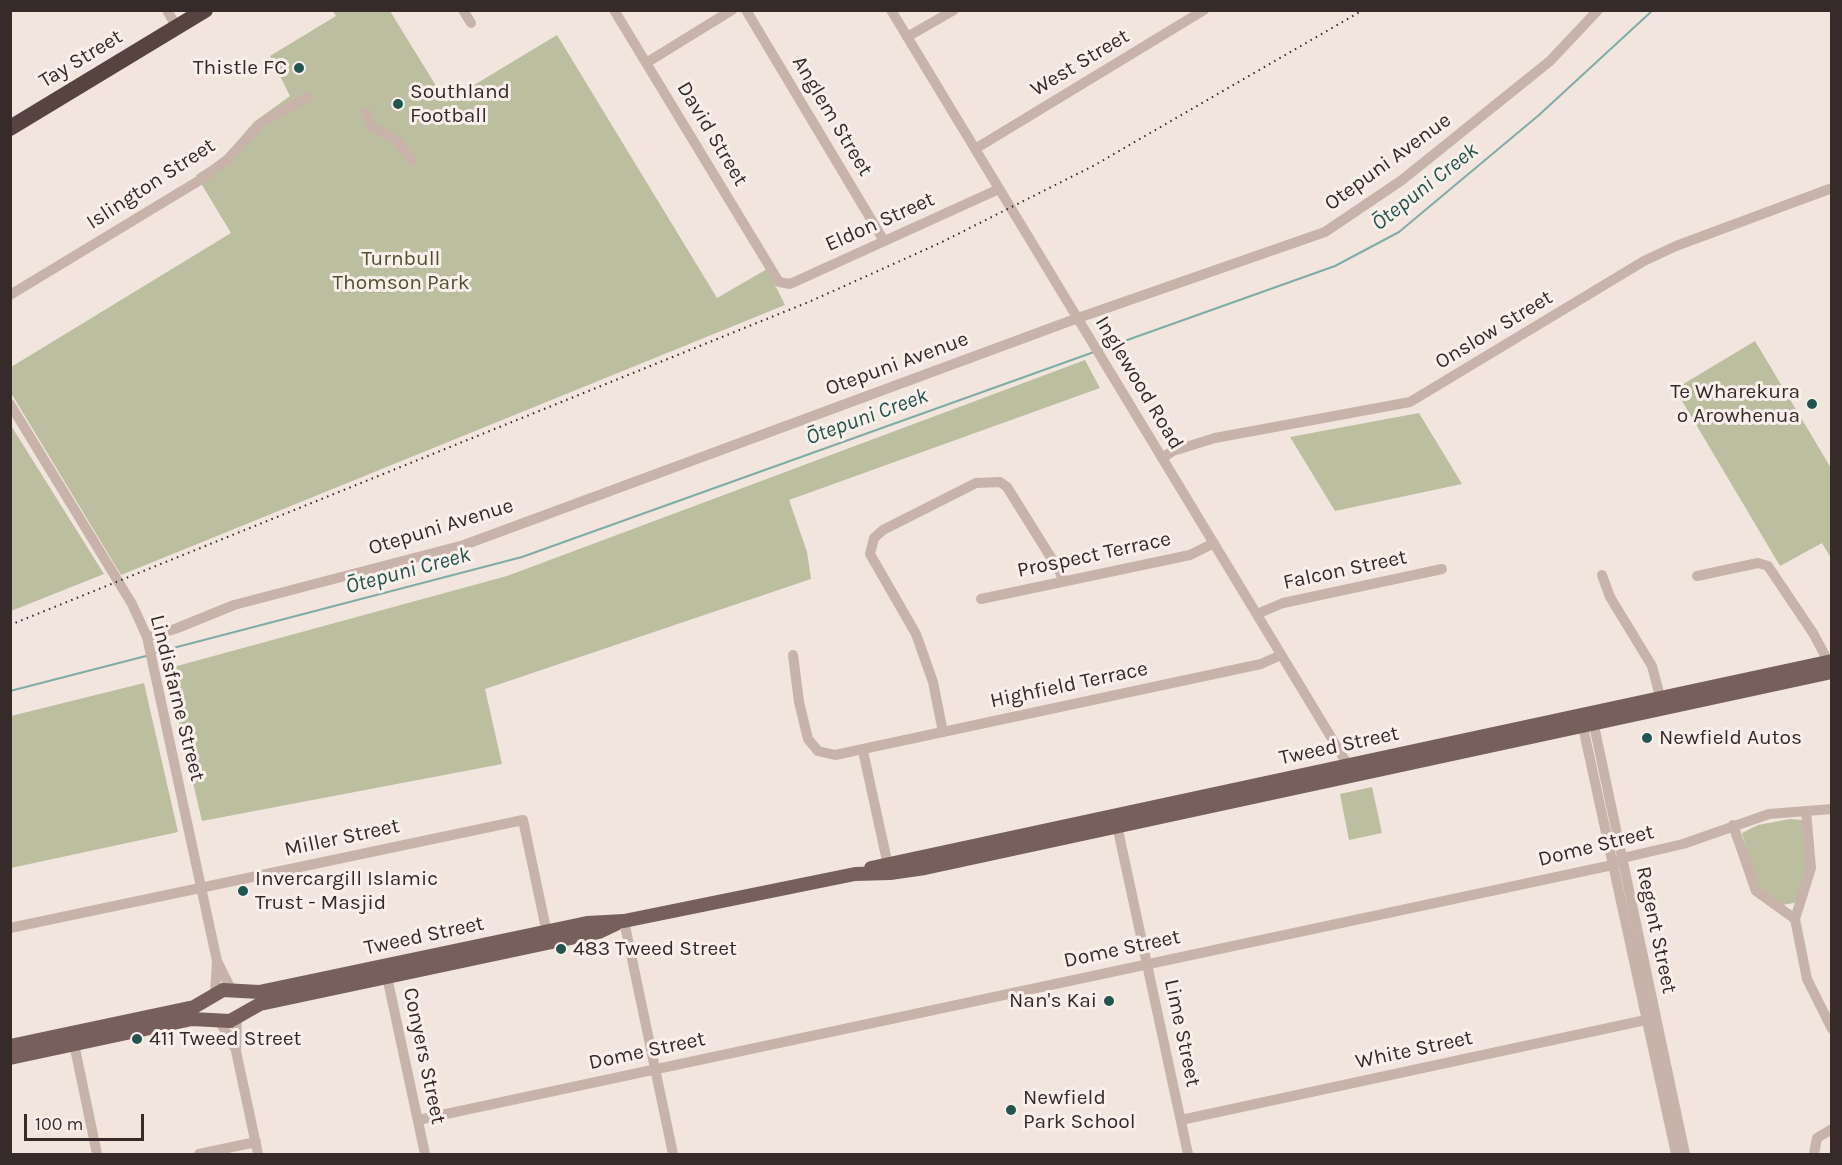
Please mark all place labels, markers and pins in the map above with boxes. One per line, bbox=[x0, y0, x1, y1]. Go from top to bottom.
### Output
place label: Thistle FC bbox=[193, 55, 287, 81]
marker: Thistle FC bbox=[292, 61, 306, 75]
place label: Southland Football bbox=[410, 79, 510, 129]
marker: Southland Football bbox=[391, 97, 405, 111]
place label: Te Wharekura o Arowhenua bbox=[1670, 379, 1800, 429]
marker: Te Wharekura o Arowhenua bbox=[1805, 397, 1819, 411]
place label: Newfield Autos bbox=[1659, 725, 1802, 751]
marker: Newfield Autos bbox=[1640, 731, 1654, 745]
place label: Invercargill Islamic Trust - Masjid bbox=[255, 866, 438, 916]
marker: Invercargill Islamic Trust - Masjid bbox=[236, 884, 250, 898]
place label: 483 Tweed Street bbox=[573, 936, 737, 962]
marker: 483 Tweed Street bbox=[554, 942, 568, 956]
place label: Nan's Kai bbox=[1009, 988, 1097, 1014]
marker: Nan's Kai bbox=[1102, 994, 1116, 1008]
place label: 411 Tweed Street bbox=[149, 1026, 301, 1052]
marker: 411 Tweed Street bbox=[130, 1032, 144, 1046]
place label: Newfield Park School bbox=[1023, 1085, 1136, 1135]
marker: Newfield Park School bbox=[1004, 1103, 1018, 1117]

